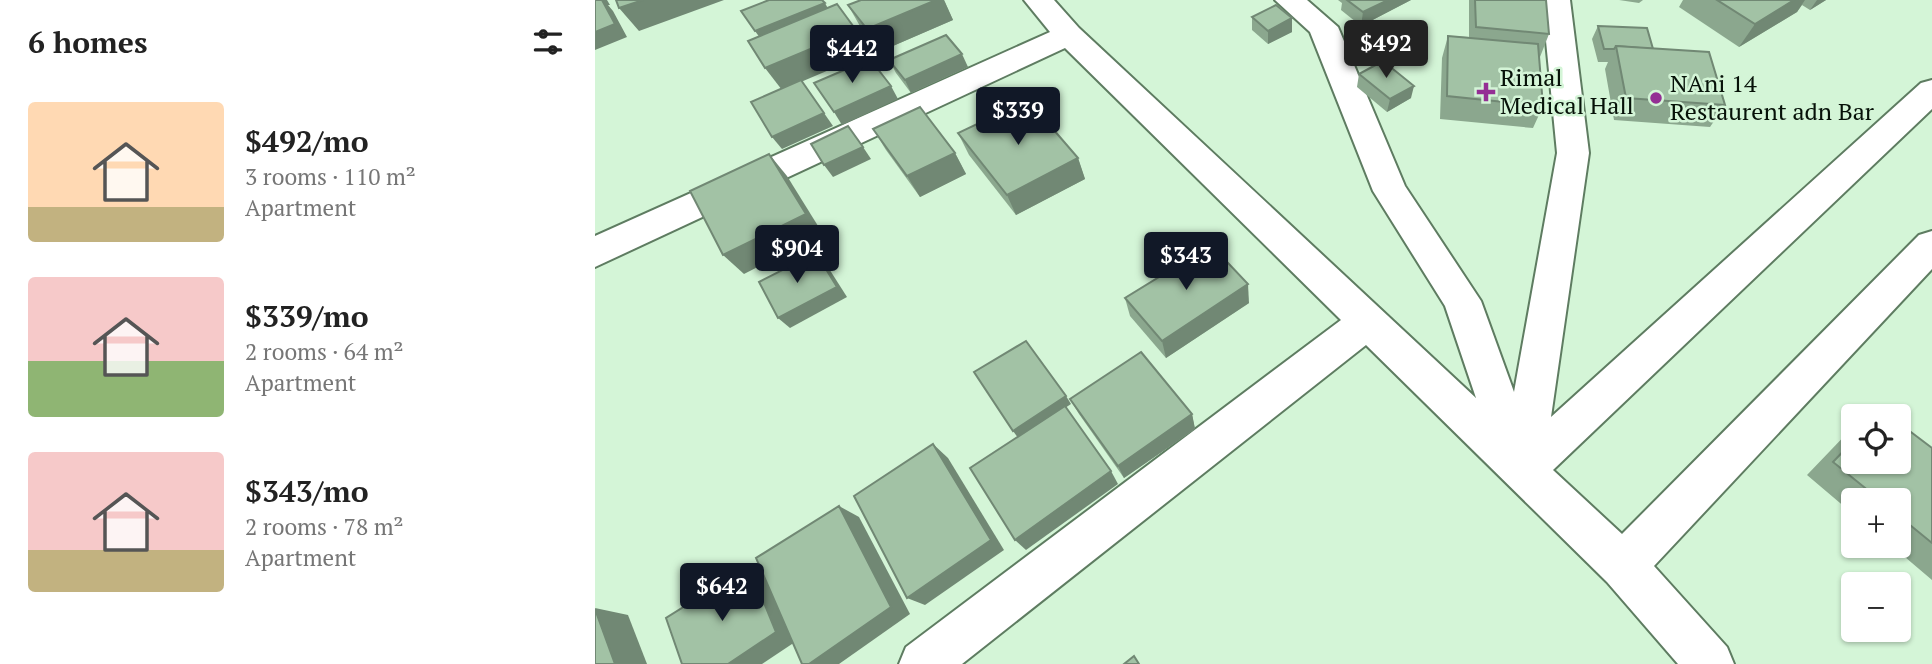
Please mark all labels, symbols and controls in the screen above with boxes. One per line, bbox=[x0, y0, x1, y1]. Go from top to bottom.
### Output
pin: $492 bbox=[1345, 20, 1427, 80]
text: 6 homes bbox=[28, 22, 147, 62]
icon: filters bbox=[529, 23, 567, 61]
pin: $442 bbox=[811, 25, 893, 85]
text: $492 bbox=[1360, 27, 1412, 58]
text: $442 bbox=[826, 32, 878, 63]
place label: Rimal Medical Hall bbox=[1500, 61, 1634, 121]
place label: NAni 14 Restaurent adn Bar bbox=[1670, 67, 1875, 127]
marker: Rimal Medical Hall bbox=[1478, 84, 1494, 100]
pin: $339 bbox=[977, 88, 1059, 147]
marker: NAni 14 Restaurent adn Bar bbox=[1648, 90, 1664, 106]
text: $339 bbox=[992, 94, 1044, 125]
text: $492/mo bbox=[245, 121, 369, 161]
icon: home bbox=[84, 130, 168, 214]
text: 3 rooms · 110 m² bbox=[245, 161, 416, 192]
text: Apartment bbox=[245, 192, 356, 223]
pin: $904 bbox=[756, 226, 838, 285]
text: $904 bbox=[771, 232, 823, 263]
pin: $343 bbox=[1145, 232, 1227, 292]
text: $343 bbox=[1160, 239, 1212, 270]
text: $339/mo bbox=[245, 296, 369, 336]
icon: home bbox=[84, 305, 168, 389]
text: 2 rooms · 64 m² bbox=[245, 336, 404, 367]
text: Apartment bbox=[245, 367, 356, 398]
map controls bbox=[1841, 404, 1911, 642]
button: locate bbox=[1841, 404, 1911, 474]
text: $343/mo bbox=[245, 471, 369, 511]
icon: home bbox=[84, 480, 168, 564]
button: + bbox=[1841, 488, 1911, 558]
text: 2 rooms · 78 m² bbox=[245, 511, 404, 542]
text: Apartment bbox=[245, 542, 356, 573]
pin: $642 bbox=[681, 564, 763, 623]
text: $642 bbox=[696, 570, 748, 601]
button: − bbox=[1841, 572, 1911, 642]

